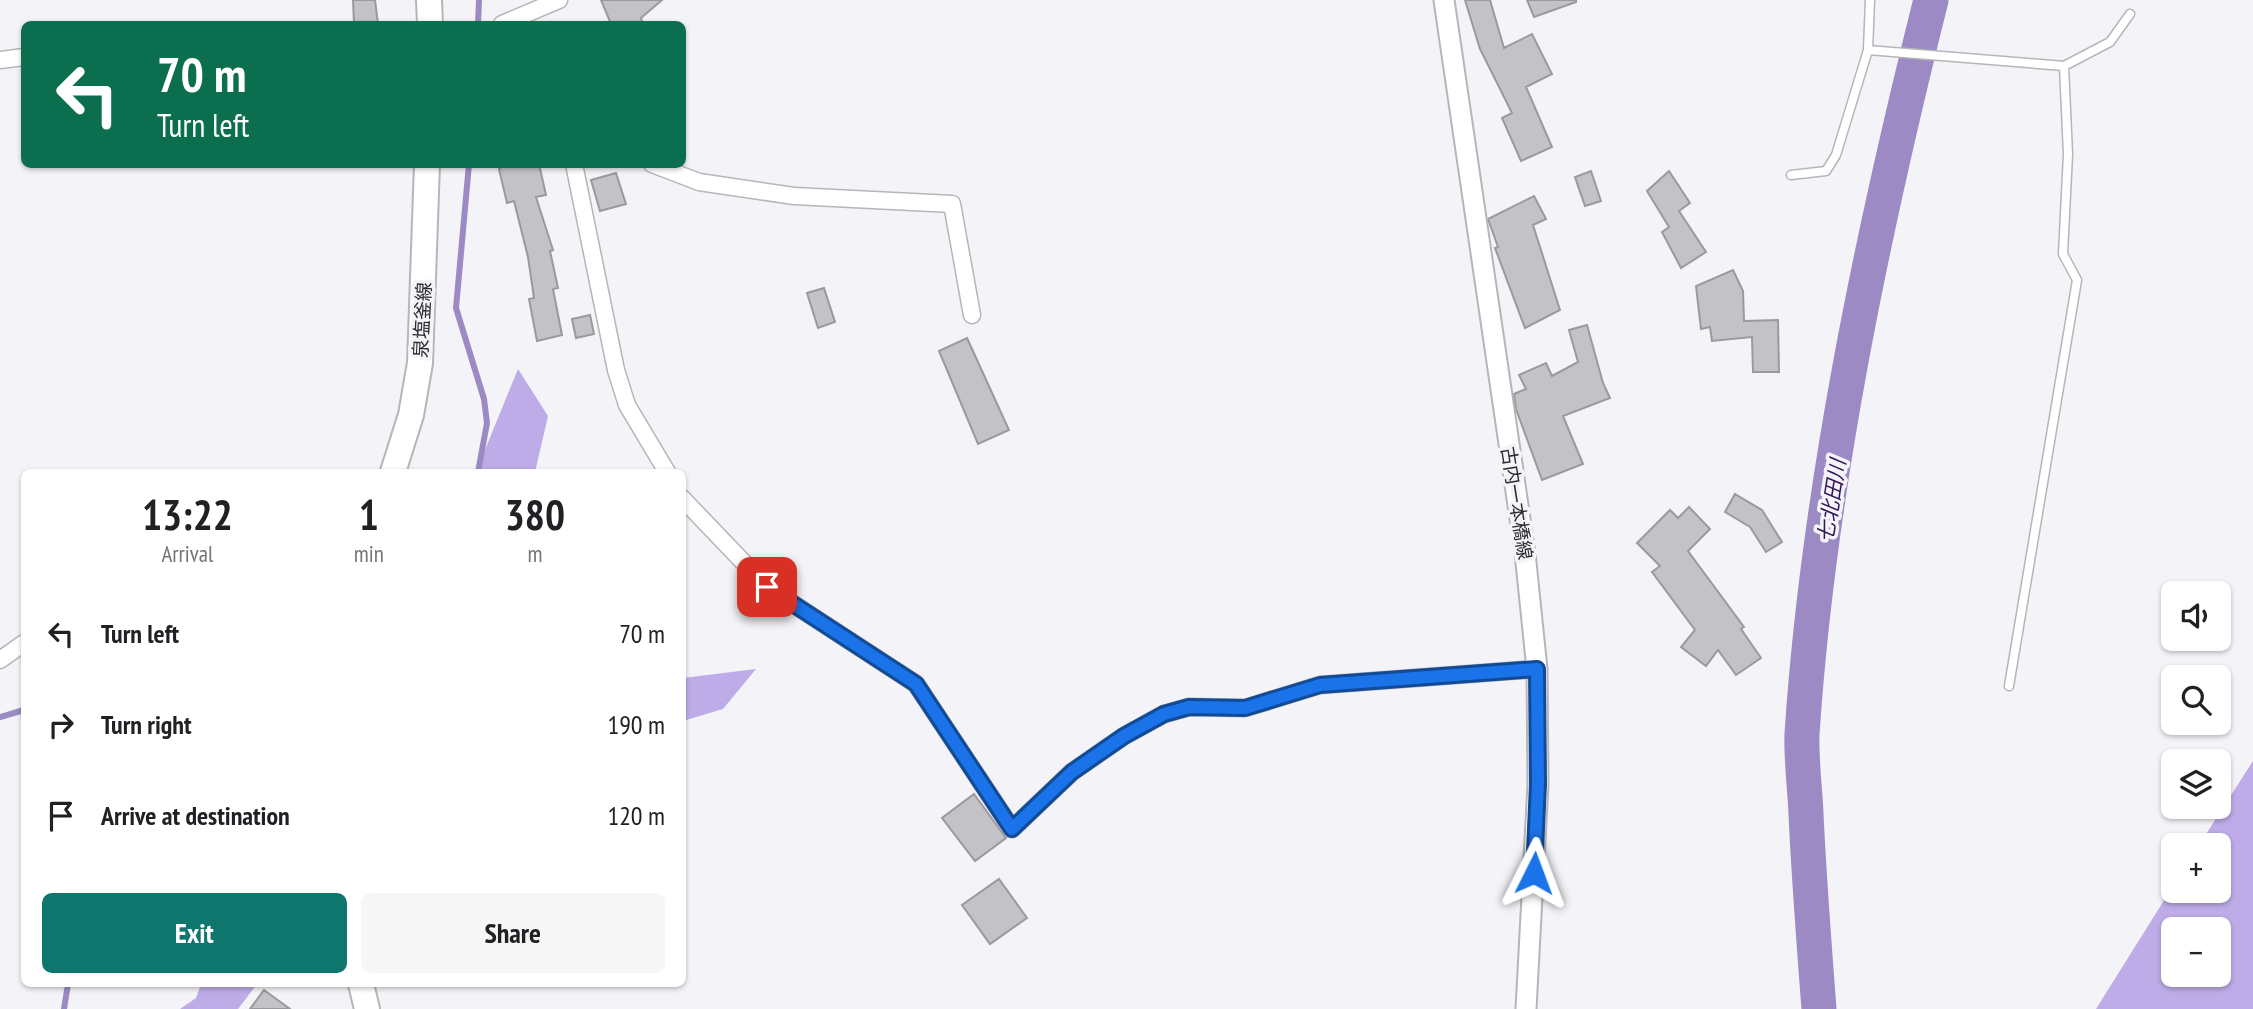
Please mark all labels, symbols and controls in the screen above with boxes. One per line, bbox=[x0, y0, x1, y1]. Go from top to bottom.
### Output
text: 70 m bbox=[157, 42, 246, 106]
icon: left bbox=[42, 49, 133, 140]
text: Turn left bbox=[157, 104, 249, 146]
street label: 泉塩釜線 bbox=[408, 281, 436, 359]
street label: 古内一本橋線 bbox=[1496, 445, 1538, 561]
water label: 七北田川 bbox=[1812, 455, 1852, 545]
text: 13:22 bbox=[142, 487, 233, 542]
text: 1 bbox=[359, 487, 379, 542]
text: 380 bbox=[505, 487, 565, 542]
text: Arrival bbox=[161, 539, 213, 568]
text: min bbox=[354, 539, 384, 568]
text: m bbox=[527, 539, 542, 568]
pin bbox=[737, 557, 797, 617]
icon: arrive bbox=[748, 568, 786, 606]
map controls bbox=[2161, 581, 2231, 987]
button: sound bbox=[2161, 581, 2231, 651]
icon: left bbox=[42, 615, 80, 653]
text: Turn left bbox=[101, 617, 179, 650]
text: 70 m bbox=[619, 617, 665, 650]
button: search bbox=[2161, 665, 2231, 735]
icon: right bbox=[42, 706, 80, 744]
text: Turn right bbox=[101, 708, 192, 741]
text: 190 m bbox=[607, 708, 665, 741]
button: layers bbox=[2161, 749, 2231, 819]
icon: arrive bbox=[42, 797, 80, 835]
text: Arrive at destination bbox=[101, 799, 290, 832]
text: 120 m bbox=[607, 799, 665, 832]
button: + bbox=[2161, 833, 2231, 903]
position arrow bbox=[1497, 836, 1571, 910]
button: Exit bbox=[42, 893, 347, 973]
button: Share bbox=[361, 893, 665, 973]
button: − bbox=[2161, 917, 2231, 987]

